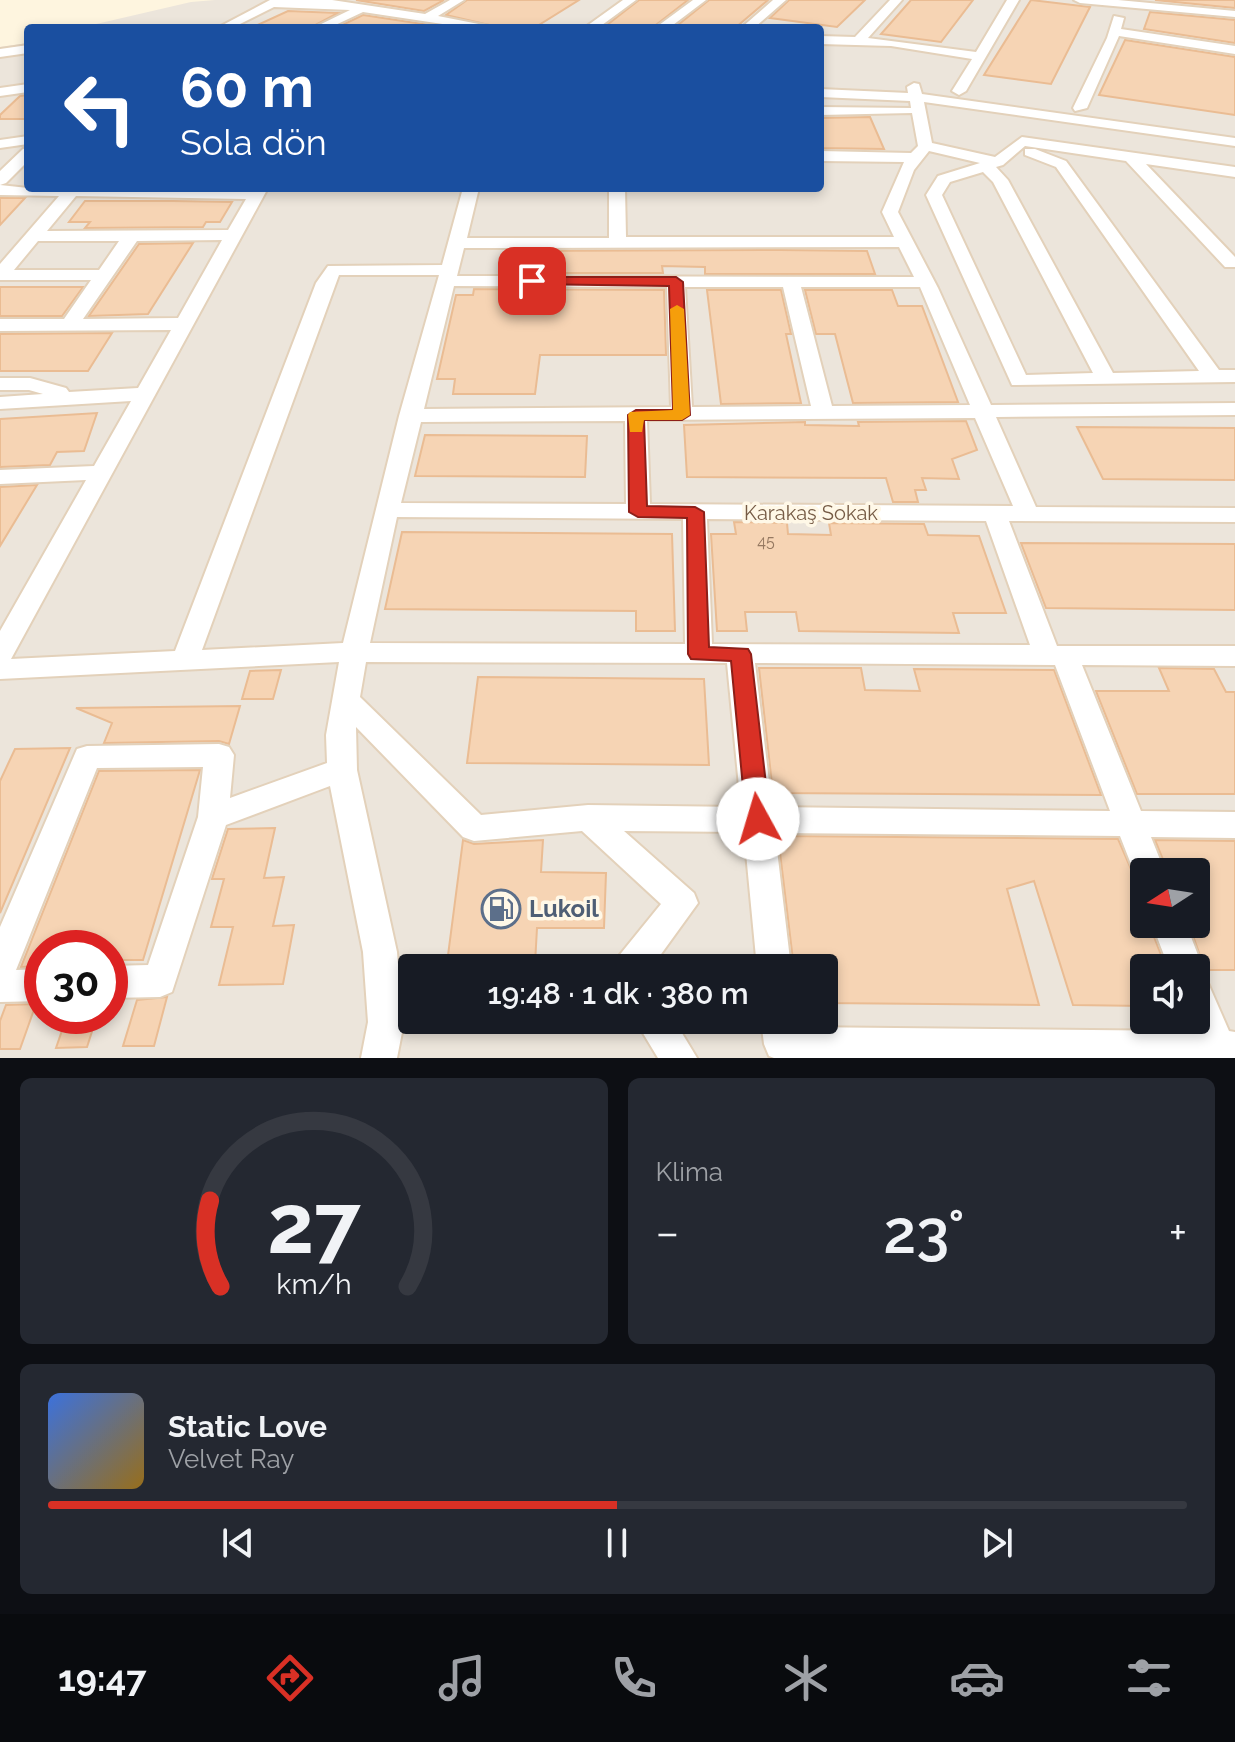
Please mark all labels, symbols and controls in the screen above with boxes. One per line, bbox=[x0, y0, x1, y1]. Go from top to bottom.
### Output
text: 60 m bbox=[180, 54, 314, 120]
icon: left bbox=[48, 56, 152, 160]
text: Sola dön bbox=[180, 121, 327, 163]
pin bbox=[498, 247, 566, 315]
icon: arrive bbox=[510, 259, 554, 303]
street label: Karakaş Sokak bbox=[744, 501, 878, 525]
house number: 45 bbox=[757, 532, 775, 551]
position arrow bbox=[716, 777, 800, 861]
north arrow bbox=[1130, 858, 1210, 938]
map controls bbox=[1130, 858, 1210, 1034]
fuel station icon: Lukoil bbox=[480, 888, 522, 930]
place label: Lukoil bbox=[529, 894, 599, 923]
speed limit sign: 30 bbox=[24, 930, 128, 1034]
button: sound bbox=[1130, 954, 1210, 1034]
text: 19:48 · 1 dk · 380 m bbox=[487, 976, 749, 1011]
text: Klima bbox=[656, 1157, 723, 1187]
text: 27 bbox=[267, 1175, 361, 1272]
text: 23° bbox=[883, 1197, 965, 1267]
text: − bbox=[656, 1207, 679, 1258]
text: + bbox=[1169, 1207, 1187, 1258]
text: km/h bbox=[276, 1267, 351, 1301]
text: Static Love bbox=[168, 1409, 327, 1444]
text: Velvet Ray bbox=[168, 1444, 294, 1474]
icon: previous bbox=[216, 1521, 260, 1565]
icon: pause bbox=[595, 1521, 639, 1565]
icon: next bbox=[975, 1521, 1019, 1565]
icon: directions bbox=[262, 1650, 318, 1706]
icon: music bbox=[434, 1650, 490, 1706]
icon: phone bbox=[606, 1650, 662, 1706]
icon: climate bbox=[778, 1650, 834, 1706]
icon: car bbox=[949, 1650, 1005, 1706]
icon: filters bbox=[1121, 1650, 1177, 1706]
text: 19:47 bbox=[58, 1657, 147, 1699]

